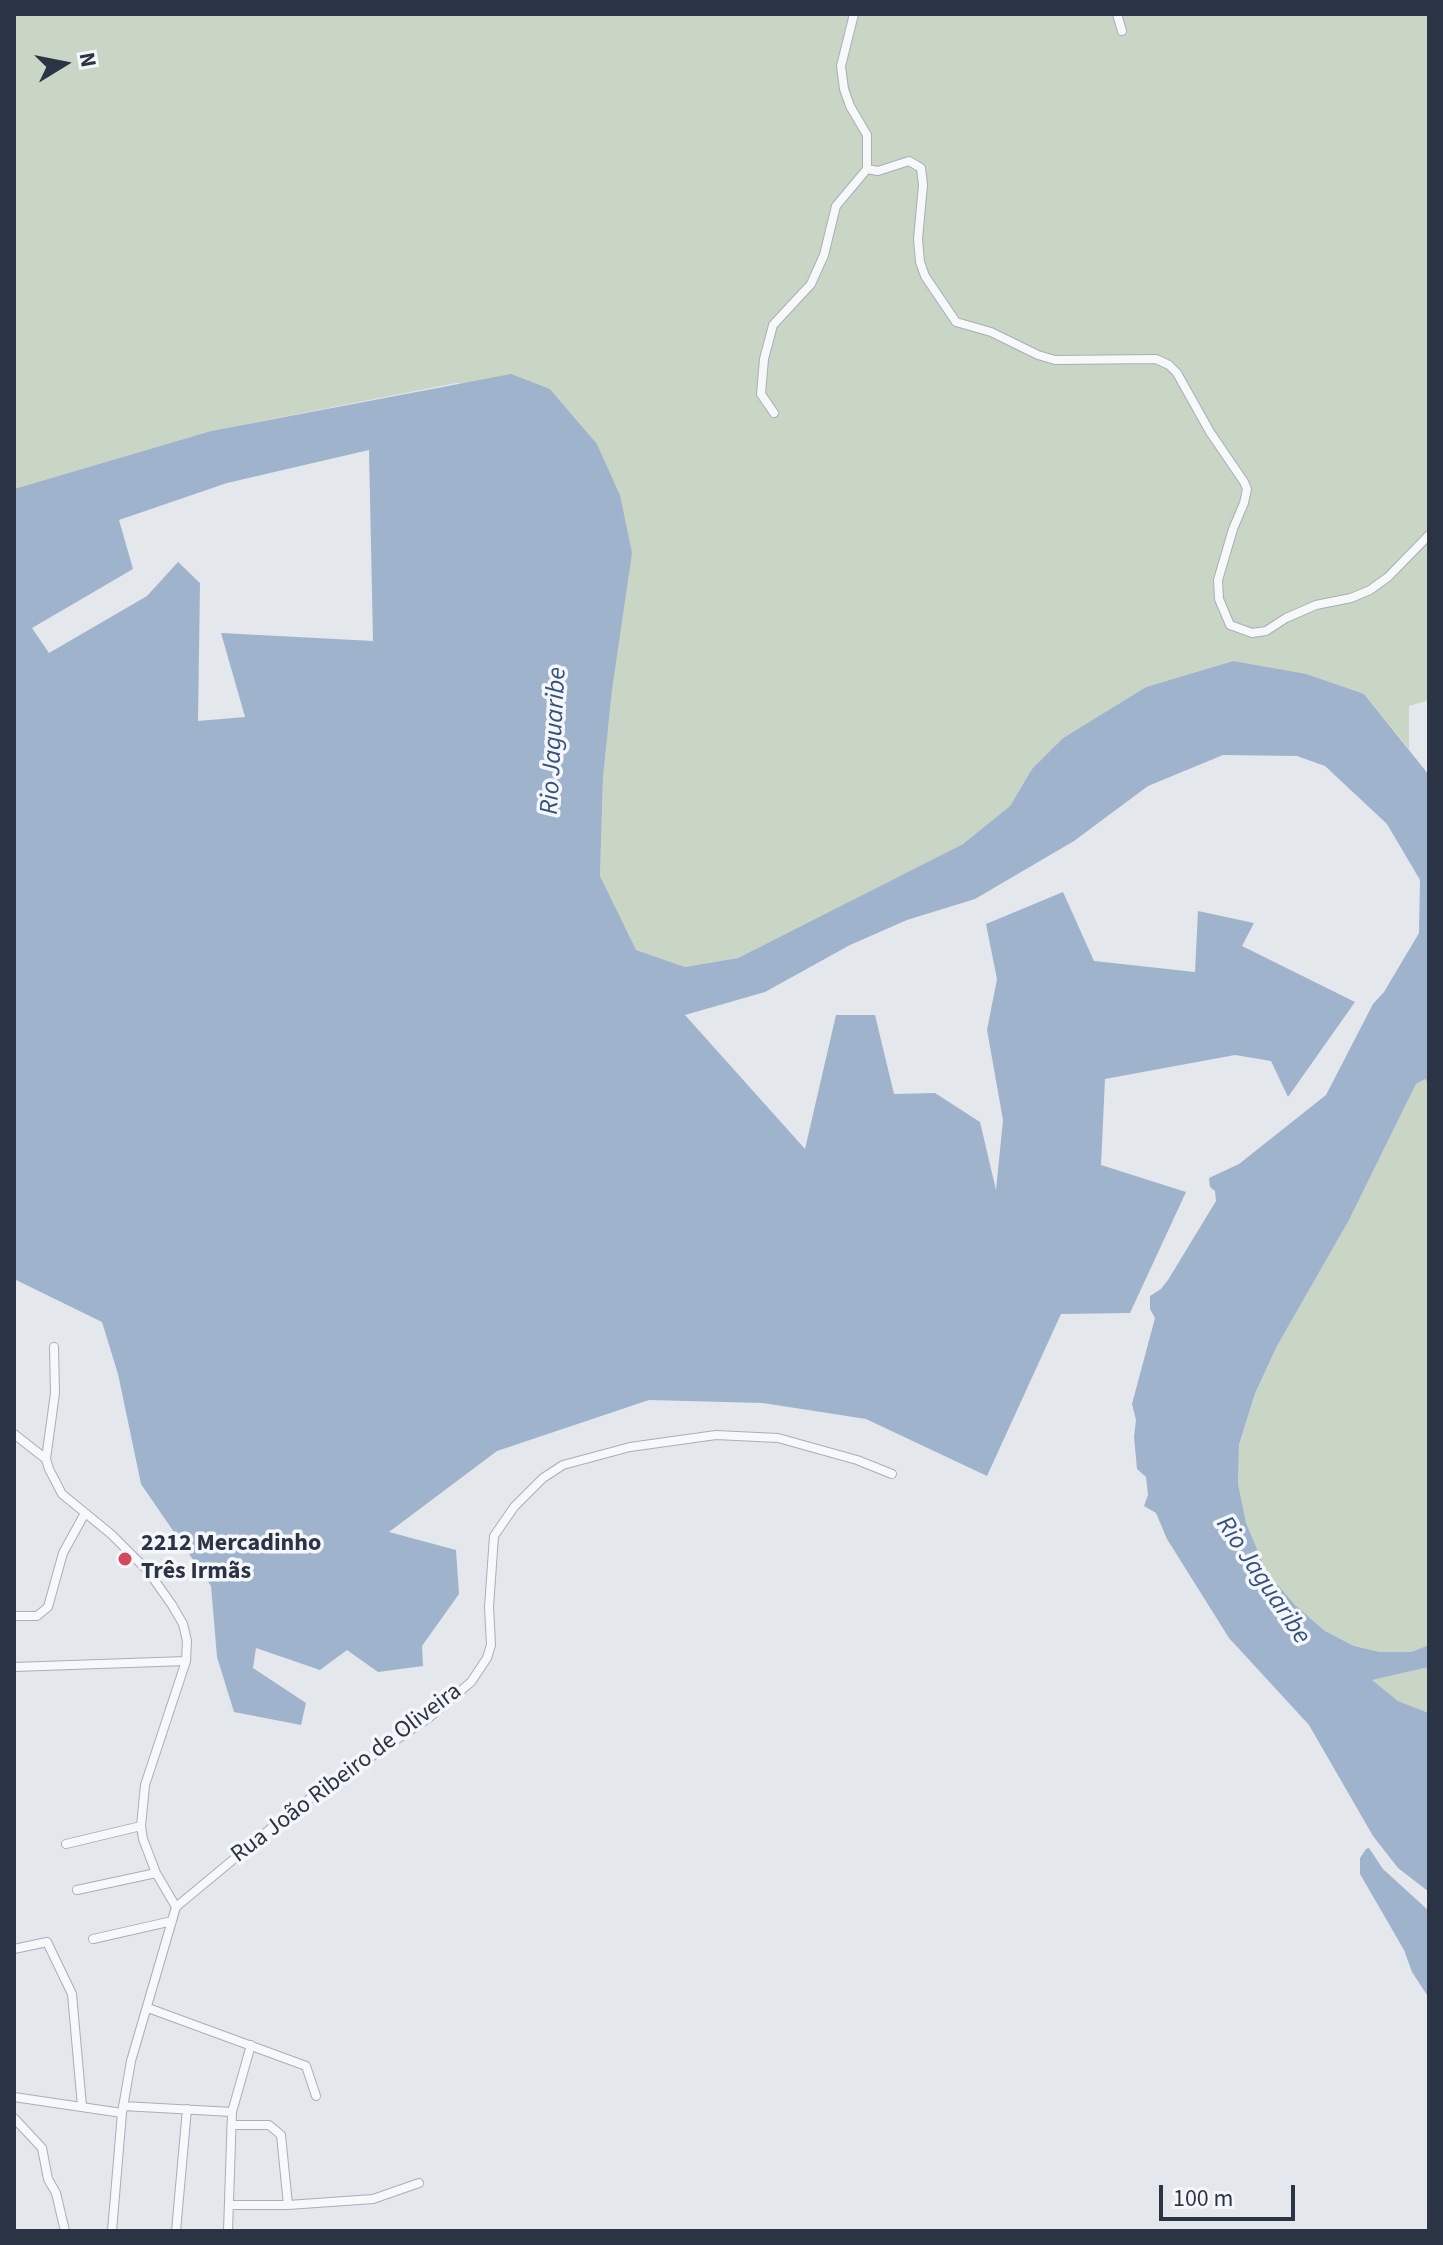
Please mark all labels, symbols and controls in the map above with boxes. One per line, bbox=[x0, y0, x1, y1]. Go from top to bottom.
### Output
north arrow bbox=[24, 24, 104, 104]
text: N bbox=[71, 50, 105, 70]
water label: Rio Jaguaribe bbox=[536, 666, 574, 816]
water label: Rio Jaguaribe bbox=[1208, 1511, 1316, 1651]
place label: 2212 Mercadinho Três Irmãs bbox=[141, 1531, 321, 1587]
marker: 2212 Mercadinho Três Irmãs bbox=[116, 1550, 134, 1568]
street label: Rua João Ribeiro de Oliveira bbox=[226, 1678, 468, 1870]
scale bar bbox=[1163, 2169, 1299, 2219]
text: 100 m bbox=[1173, 2181, 1233, 2216]

